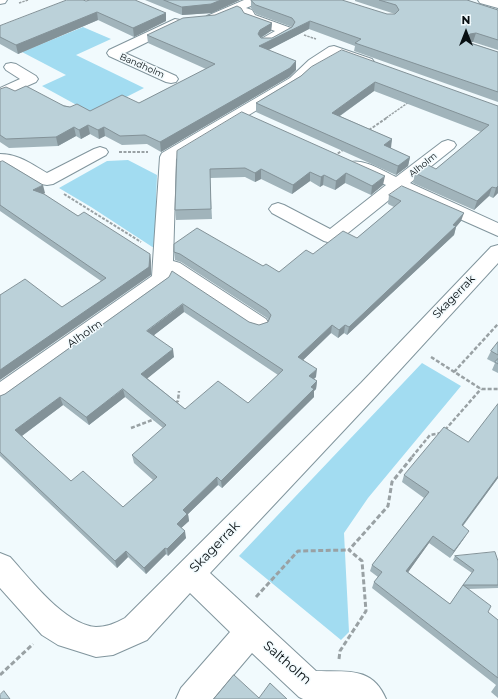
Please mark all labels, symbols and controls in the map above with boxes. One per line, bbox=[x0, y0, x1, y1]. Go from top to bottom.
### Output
north arrow bbox=[446, 12, 486, 52]
text: N bbox=[462, 13, 470, 27]
street label: Bandholm bbox=[118, 51, 166, 81]
street label: Alholm bbox=[407, 151, 439, 179]
street label: Skagerrak bbox=[430, 273, 478, 321]
street label: Alholm bbox=[65, 317, 105, 351]
street label: Skagerrak bbox=[187, 518, 243, 576]
street label: Saltholm bbox=[260, 638, 314, 688]

